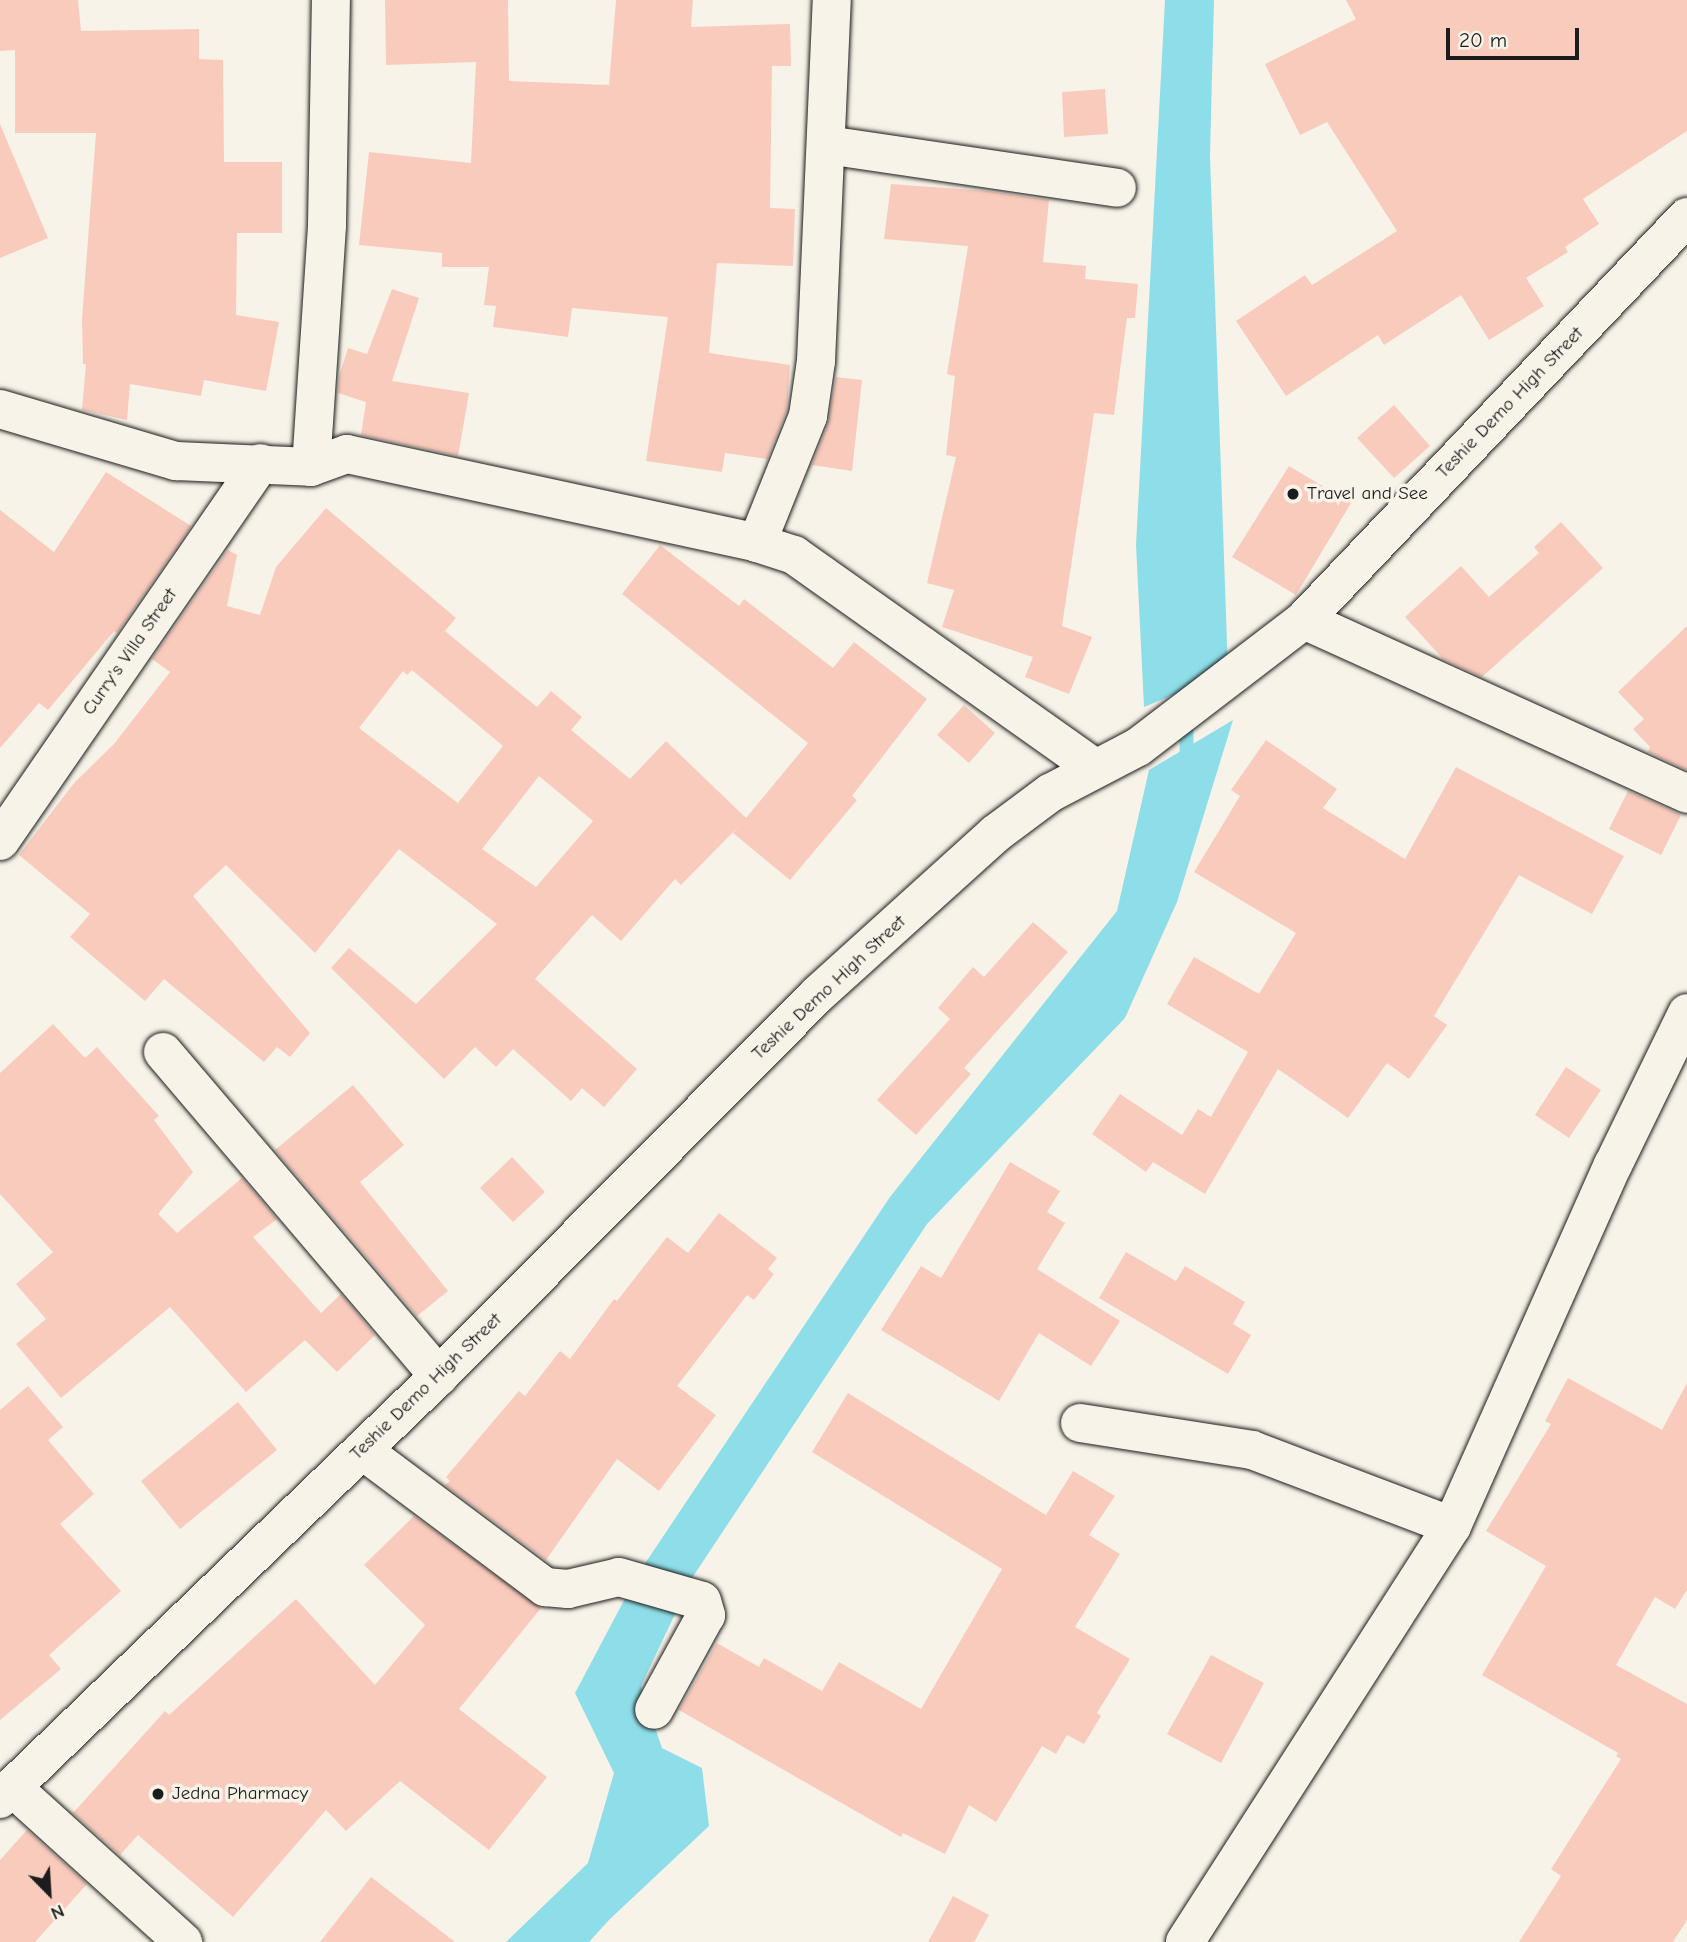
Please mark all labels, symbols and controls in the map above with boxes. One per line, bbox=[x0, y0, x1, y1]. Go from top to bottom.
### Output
scale bar bbox=[1449, 14, 1582, 58]
text: 20 m bbox=[1459, 28, 1507, 52]
street label: Teshie Demo High Street bbox=[1432, 322, 1588, 484]
place label: Travel and See bbox=[1307, 483, 1428, 505]
marker: Travel and See bbox=[1285, 486, 1301, 502]
street label: Curry's Villa Street bbox=[78, 584, 182, 720]
street label: Teshie Demo High Street bbox=[747, 911, 911, 1065]
street label: Teshie Demo High Street bbox=[345, 1309, 507, 1465]
place label: Jedna Pharmacy bbox=[172, 1783, 308, 1805]
marker: Jedna Pharmacy bbox=[150, 1786, 166, 1802]
north arrow bbox=[14, 1858, 84, 1928]
text: N bbox=[47, 1900, 68, 1925]

